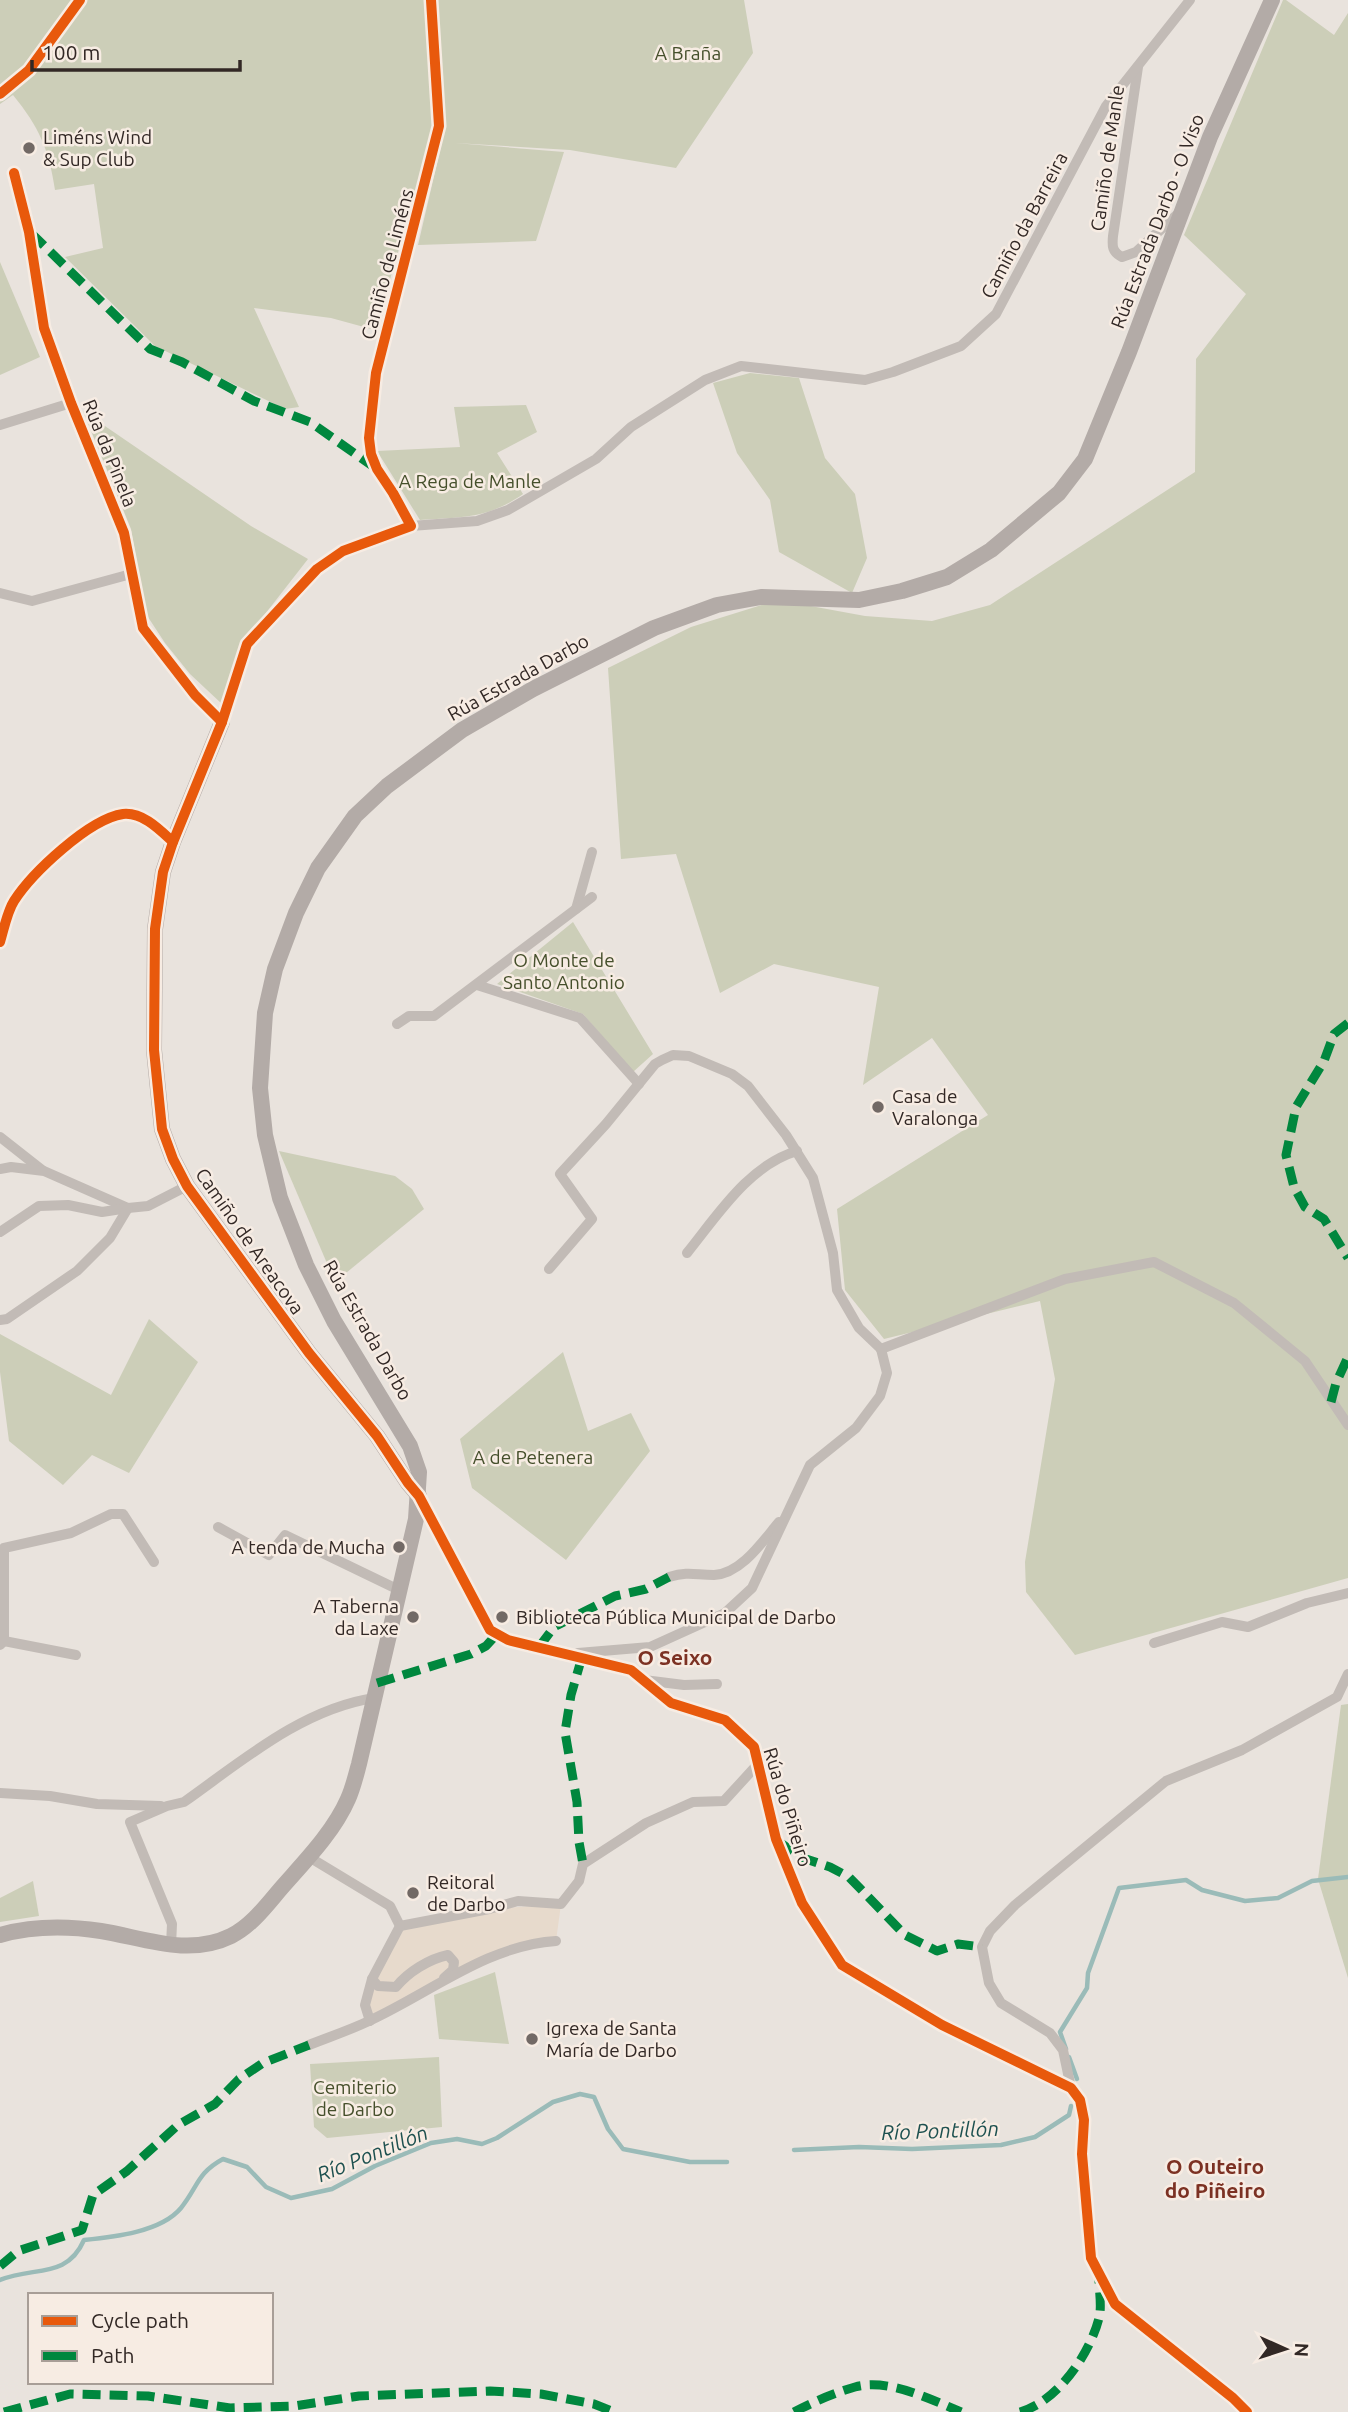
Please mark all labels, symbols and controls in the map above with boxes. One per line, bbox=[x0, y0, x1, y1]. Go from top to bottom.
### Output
scale bar bbox=[32, 28, 240, 72]
text: 100 m bbox=[42, 40, 100, 64]
park label: A Braña bbox=[655, 42, 721, 64]
street label: Camiño de Manle bbox=[1086, 84, 1128, 232]
street label: Rúa Estrada Darbo - O Viso bbox=[1106, 111, 1208, 331]
place label: Liméns Wind & Sup Club bbox=[43, 126, 152, 170]
marker: Liméns Wind & Sup Club bbox=[21, 140, 37, 156]
street label: Camiño da Barreira bbox=[976, 148, 1072, 302]
street label: Camiño de Liméns bbox=[356, 186, 418, 342]
street label: Rúa da Pinela bbox=[78, 396, 142, 510]
park label: A Rega de Manle bbox=[399, 470, 541, 492]
street label: Rúa Estrada Darbo bbox=[444, 629, 592, 725]
park label: O Monte de Santo Antonio bbox=[503, 949, 625, 993]
place label: Casa de Varalonga bbox=[892, 1085, 978, 1129]
marker: Casa de Varalonga bbox=[870, 1099, 886, 1115]
street label: Camiño de Areacova bbox=[191, 1164, 309, 1318]
street label: Rúa Estrada Darbo bbox=[319, 1256, 417, 1404]
park label: A de Petenera bbox=[473, 1446, 593, 1468]
place label: A tenda de Mucha bbox=[232, 1536, 385, 1558]
marker: A tenda de Mucha bbox=[391, 1539, 407, 1555]
place label: A Taberna da Laxe bbox=[313, 1595, 399, 1639]
place label: Biblioteca Pública Municipal de Darbo bbox=[516, 1606, 836, 1628]
marker: A Taberna da Laxe bbox=[405, 1609, 421, 1625]
marker: Biblioteca Pública Municipal de Darbo bbox=[494, 1609, 510, 1625]
district label: O Seixo bbox=[638, 1645, 712, 1669]
street label: Rúa do Piñeiro bbox=[759, 1745, 817, 1869]
place label: Reitoral de Darbo bbox=[427, 1871, 506, 1915]
marker: Reitoral de Darbo bbox=[405, 1885, 421, 1901]
place label: Igrexa de Santa María de Darbo bbox=[546, 2017, 677, 2061]
marker: Igrexa de Santa María de Darbo bbox=[524, 2031, 540, 2047]
park label: Cemiterio de Darbo bbox=[313, 2076, 397, 2120]
water label: Río Pontillón bbox=[881, 2116, 999, 2144]
water label: Río Pontillón bbox=[313, 2120, 431, 2186]
district label: O Outeiro do Piñeiro bbox=[1165, 2154, 1265, 2202]
legend bbox=[28, 2293, 273, 2384]
text: Cycle path bbox=[91, 2308, 189, 2332]
north arrow bbox=[1250, 2314, 1320, 2384]
text: N bbox=[1291, 2342, 1313, 2358]
text: Path bbox=[91, 2343, 134, 2367]

